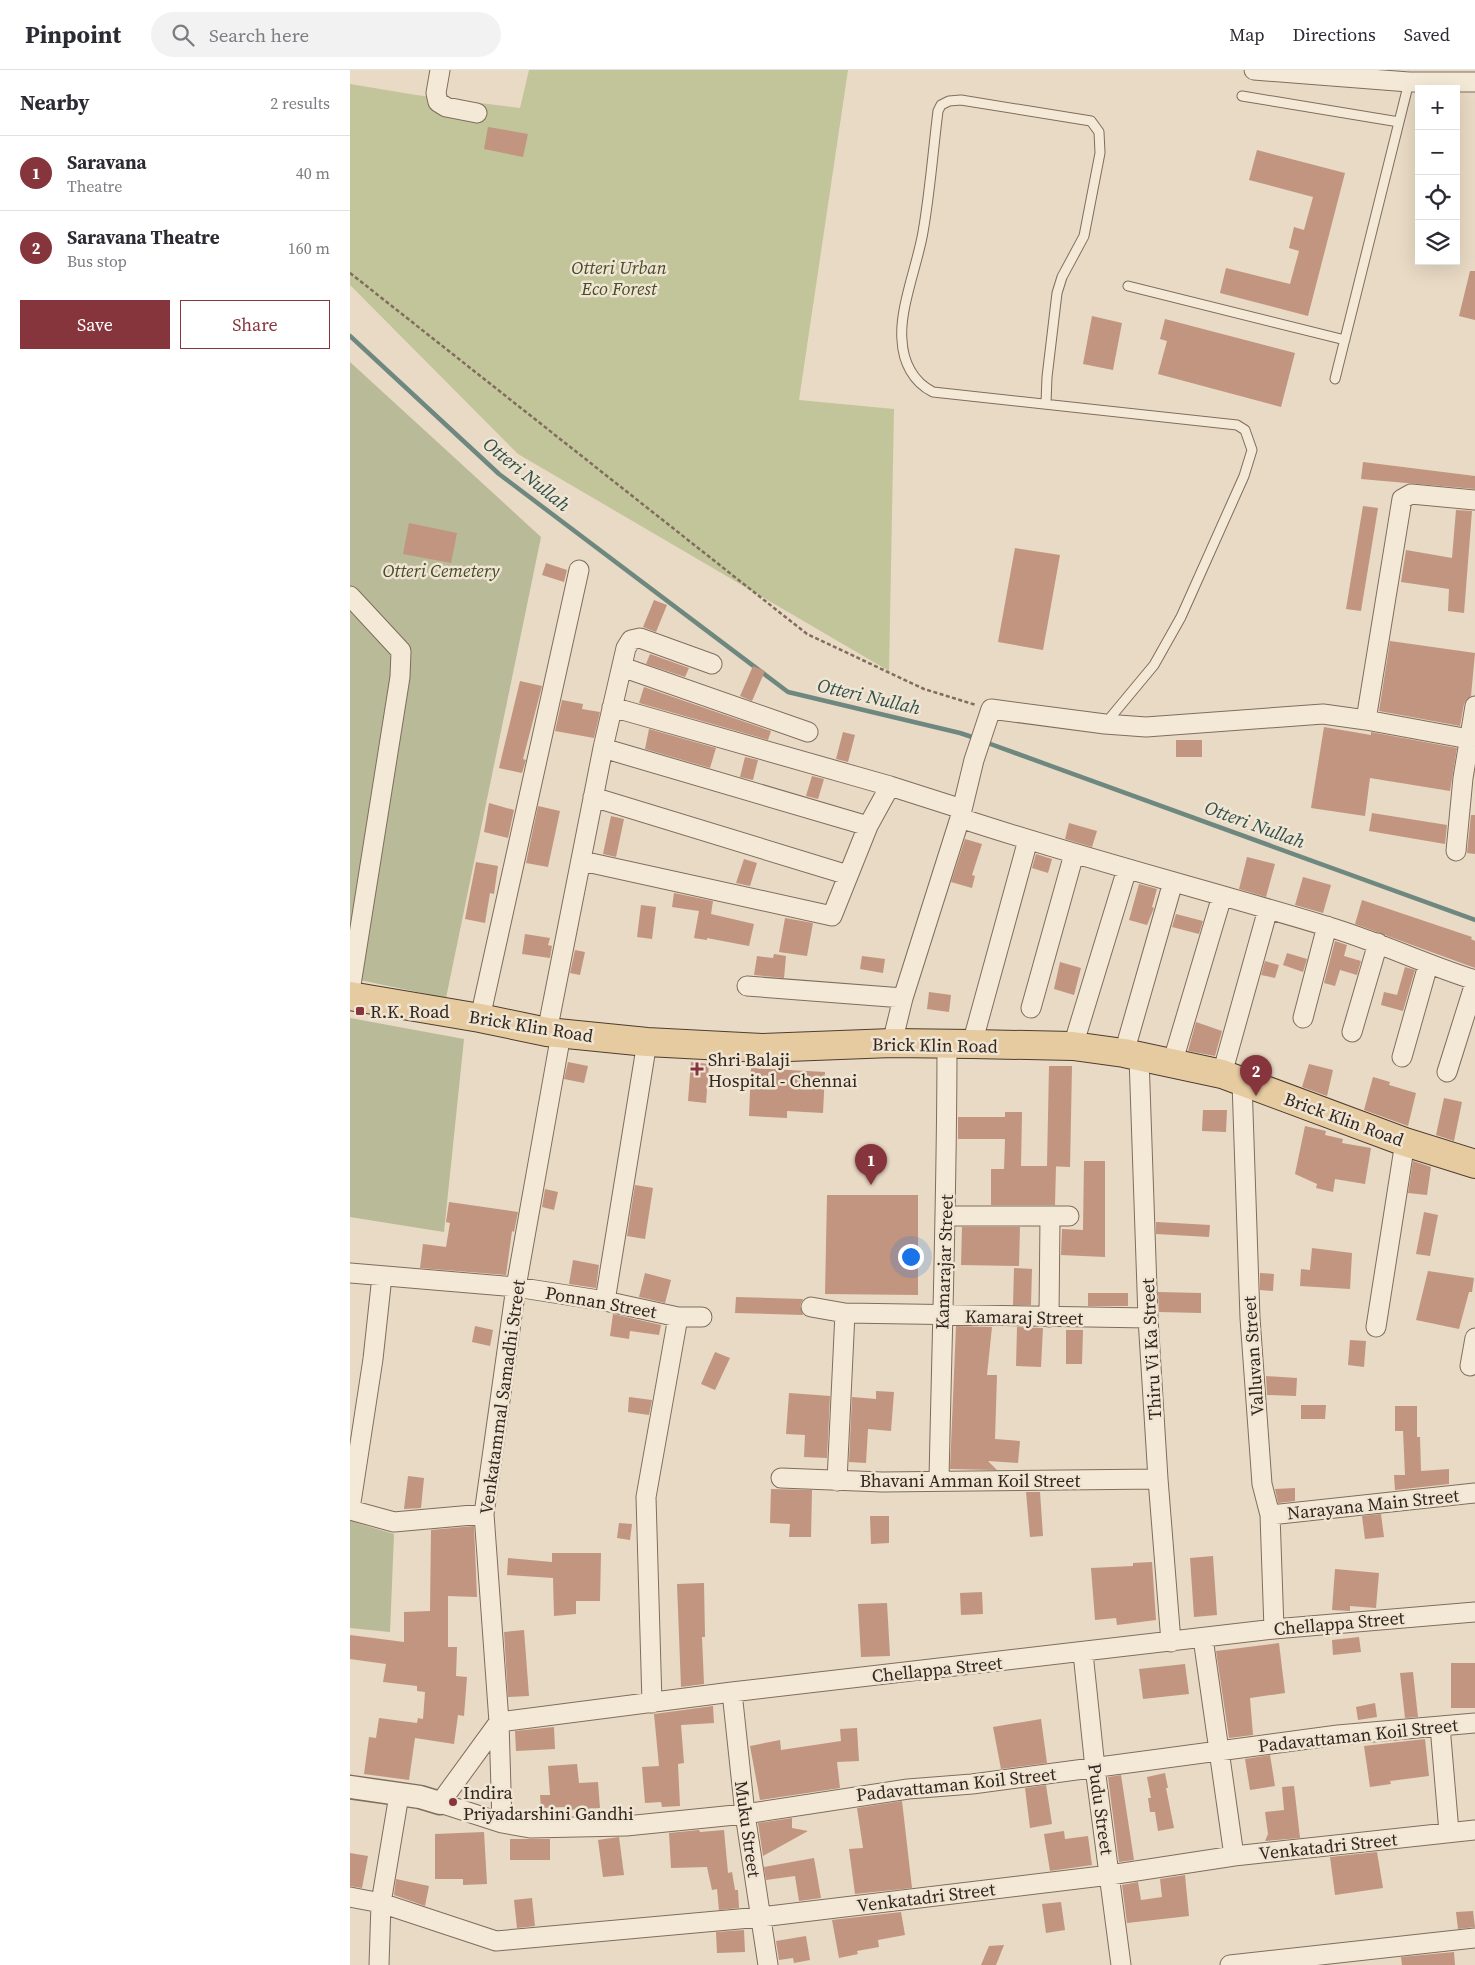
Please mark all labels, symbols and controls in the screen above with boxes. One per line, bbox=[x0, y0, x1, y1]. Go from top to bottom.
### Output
search box bbox=[151, 12, 501, 57]
text: Pinpoint bbox=[25, 18, 121, 51]
icon: search bbox=[169, 21, 197, 49]
text: Search here bbox=[209, 22, 309, 48]
text: Map bbox=[1229, 22, 1265, 47]
text: Directions bbox=[1293, 22, 1376, 47]
text: Saved bbox=[1404, 22, 1450, 47]
map controls bbox=[1415, 85, 1460, 265]
button: + bbox=[1415, 85, 1460, 130]
text: Nearby bbox=[20, 88, 90, 117]
text: 2 results bbox=[270, 92, 330, 114]
button: − bbox=[1415, 130, 1460, 175]
text: Saravana bbox=[67, 149, 147, 175]
text: 1 bbox=[32, 162, 40, 184]
text: 40 m bbox=[296, 162, 330, 184]
text: Theatre bbox=[67, 175, 122, 197]
button: locate bbox=[1415, 175, 1460, 220]
button: layers bbox=[1415, 220, 1460, 265]
text: Saravana Theatre bbox=[67, 224, 220, 250]
text: 2 bbox=[32, 237, 40, 259]
text: 160 m bbox=[288, 237, 330, 259]
text: Bus stop bbox=[67, 250, 127, 272]
park label: Otteri Urban Eco Forest bbox=[571, 255, 667, 301]
button: Save bbox=[20, 300, 170, 349]
button: Share bbox=[180, 300, 330, 349]
water label: Otteri Nullah bbox=[478, 431, 577, 518]
park label: Otteri Cemetery bbox=[382, 558, 500, 583]
water label: Otteri Nullah bbox=[815, 671, 924, 721]
water label: Otteri Nullah bbox=[1201, 794, 1309, 854]
place label: R.K. Road bbox=[370, 999, 450, 1024]
street label: Brick Klin Road bbox=[467, 1004, 595, 1048]
marker: R.K. Road bbox=[354, 1005, 366, 1017]
street label: Brick Klin Road bbox=[872, 1031, 998, 1059]
place label: Shri Balaji Hospital - Chennai bbox=[708, 1047, 857, 1093]
pin: 2 bbox=[1240, 1055, 1272, 1096]
marker: Shri Balaji Hospital - Chennai bbox=[690, 1062, 704, 1076]
street label: Brick Klin Road bbox=[1281, 1086, 1407, 1152]
pin: 1 bbox=[855, 1144, 887, 1185]
street label: Kamarajar Street bbox=[929, 1194, 959, 1330]
your location bbox=[898, 1244, 924, 1270]
street label: Thiru Vi Ka Street bbox=[1135, 1277, 1167, 1420]
street label: Venkatammal Samadhi Street bbox=[473, 1278, 531, 1516]
street label: Ponnan Street bbox=[543, 1280, 659, 1324]
street label: Valluvan Street bbox=[1236, 1295, 1270, 1417]
street label: Kamaraj Street bbox=[965, 1303, 1084, 1331]
street label: Bhavani Amman Koil Street bbox=[860, 1468, 1080, 1493]
street label: Narayana Main Street bbox=[1286, 1483, 1460, 1525]
street label: Chellappa Street bbox=[1273, 1605, 1406, 1641]
street label: Chellappa Street bbox=[870, 1650, 1004, 1688]
street label: Padavattaman Koil Street bbox=[1257, 1712, 1459, 1758]
street label: Padavattaman Koil Street bbox=[855, 1761, 1057, 1807]
street label: Pudu Street bbox=[1082, 1762, 1120, 1857]
street label: Muku Street bbox=[729, 1779, 767, 1879]
place label: Indira Priyadarshini Gandhi bbox=[463, 1780, 634, 1826]
marker: Indira Priyadarshini Gandhi bbox=[447, 1796, 459, 1808]
street label: Venkatadri Street bbox=[1258, 1826, 1399, 1866]
street label: Venkatadri Street bbox=[856, 1876, 997, 1918]

